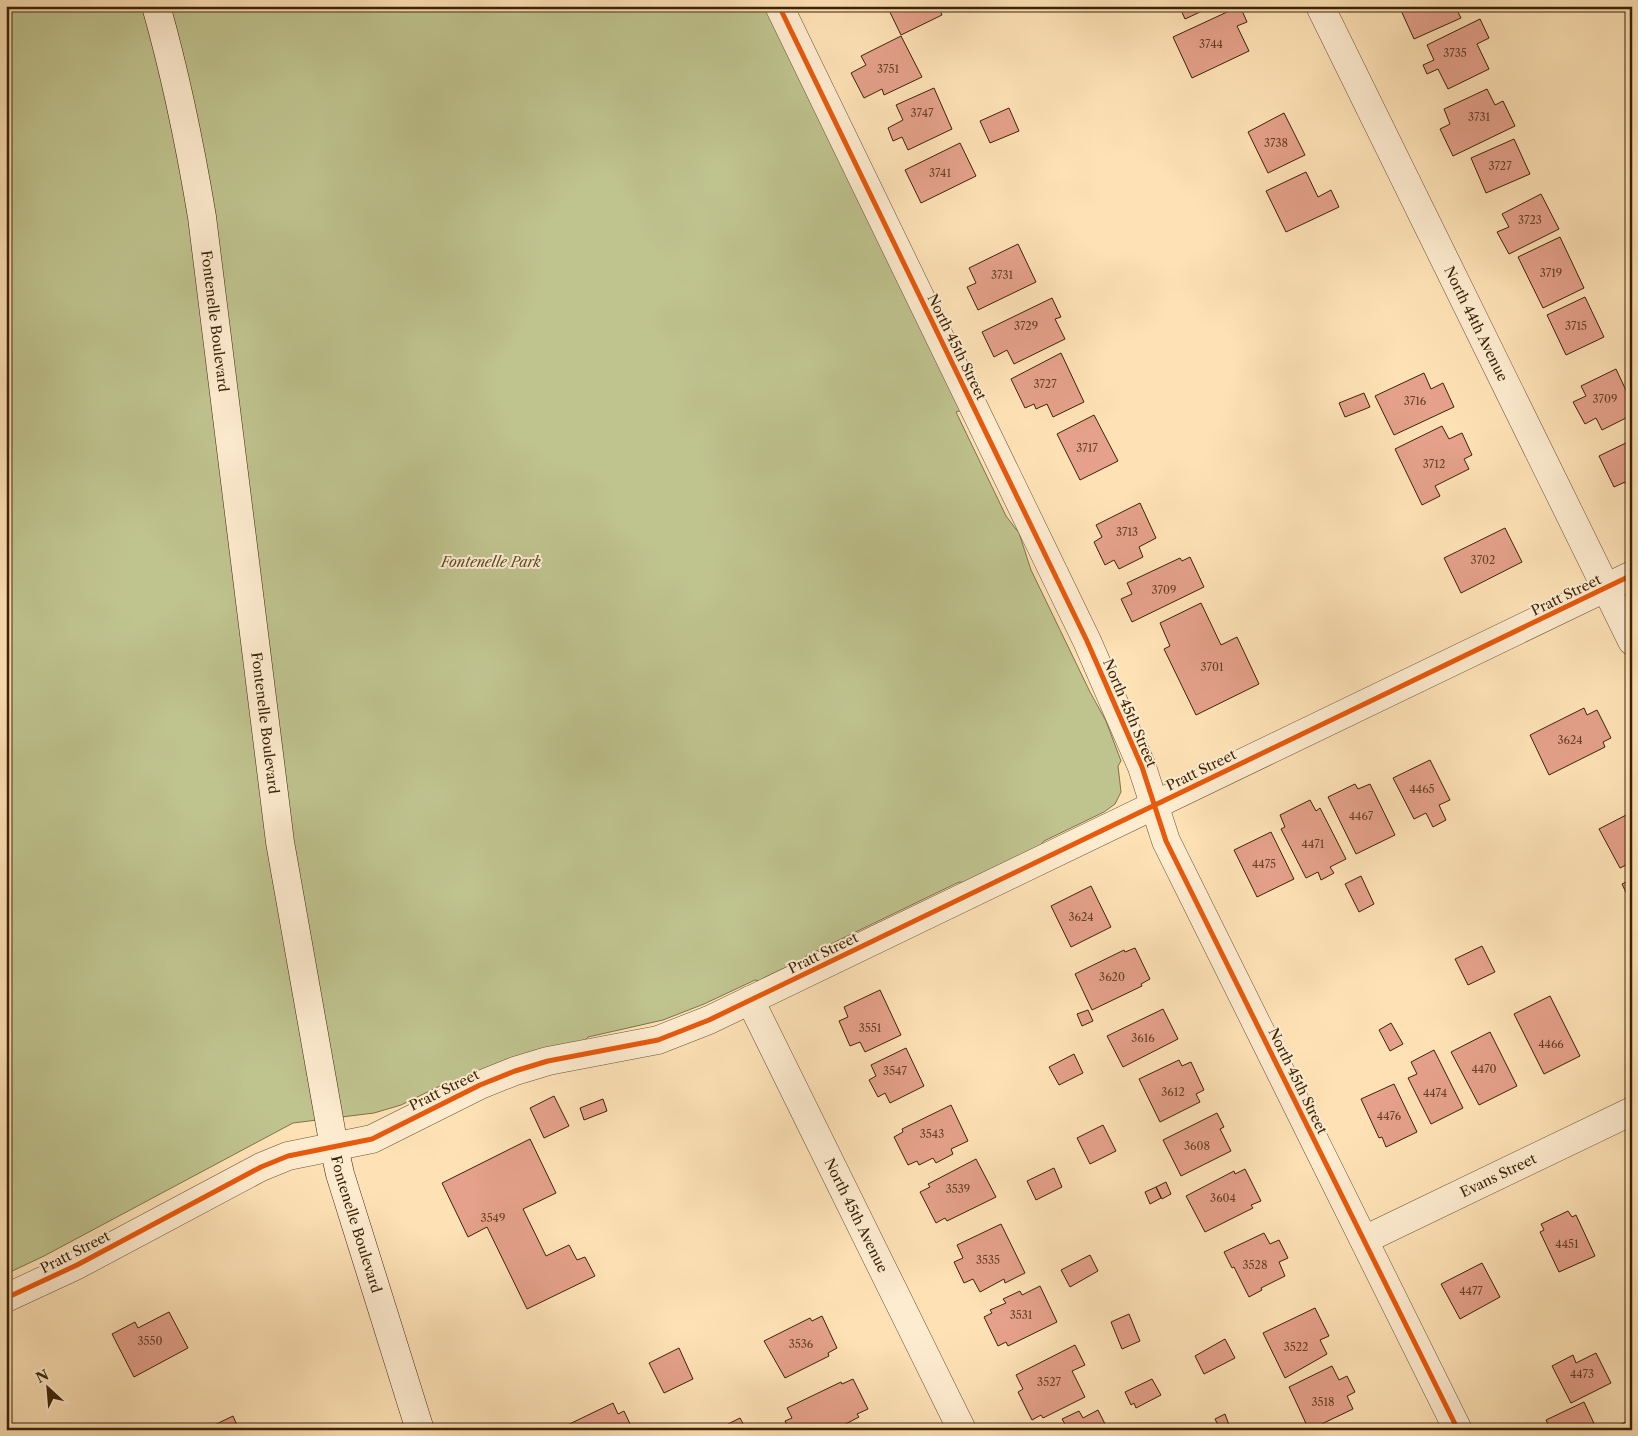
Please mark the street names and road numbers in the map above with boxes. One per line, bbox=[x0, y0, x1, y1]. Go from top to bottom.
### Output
street label: Fontenelle Boulevard bbox=[197, 249, 233, 394]
street label: North 44th Avenue bbox=[1440, 263, 1512, 384]
street label: North 45th Street bbox=[923, 291, 991, 403]
street label: Pratt Street bbox=[1528, 570, 1604, 620]
street label: Fontenelle Boulevard bbox=[247, 651, 283, 795]
street label: North 45th Street bbox=[1099, 656, 1161, 770]
street label: Pratt Street bbox=[1163, 745, 1239, 795]
street label: Pratt Street bbox=[785, 928, 861, 978]
street label: North 45th Street bbox=[1264, 1025, 1332, 1137]
street label: Pratt Street bbox=[406, 1065, 482, 1115]
street label: Evans Street bbox=[1457, 1149, 1539, 1201]
street label: Fontenelle Boulevard bbox=[327, 1154, 386, 1296]
street label: North 45th Avenue bbox=[820, 1155, 892, 1276]
street label: Pratt Street bbox=[37, 1227, 113, 1277]

